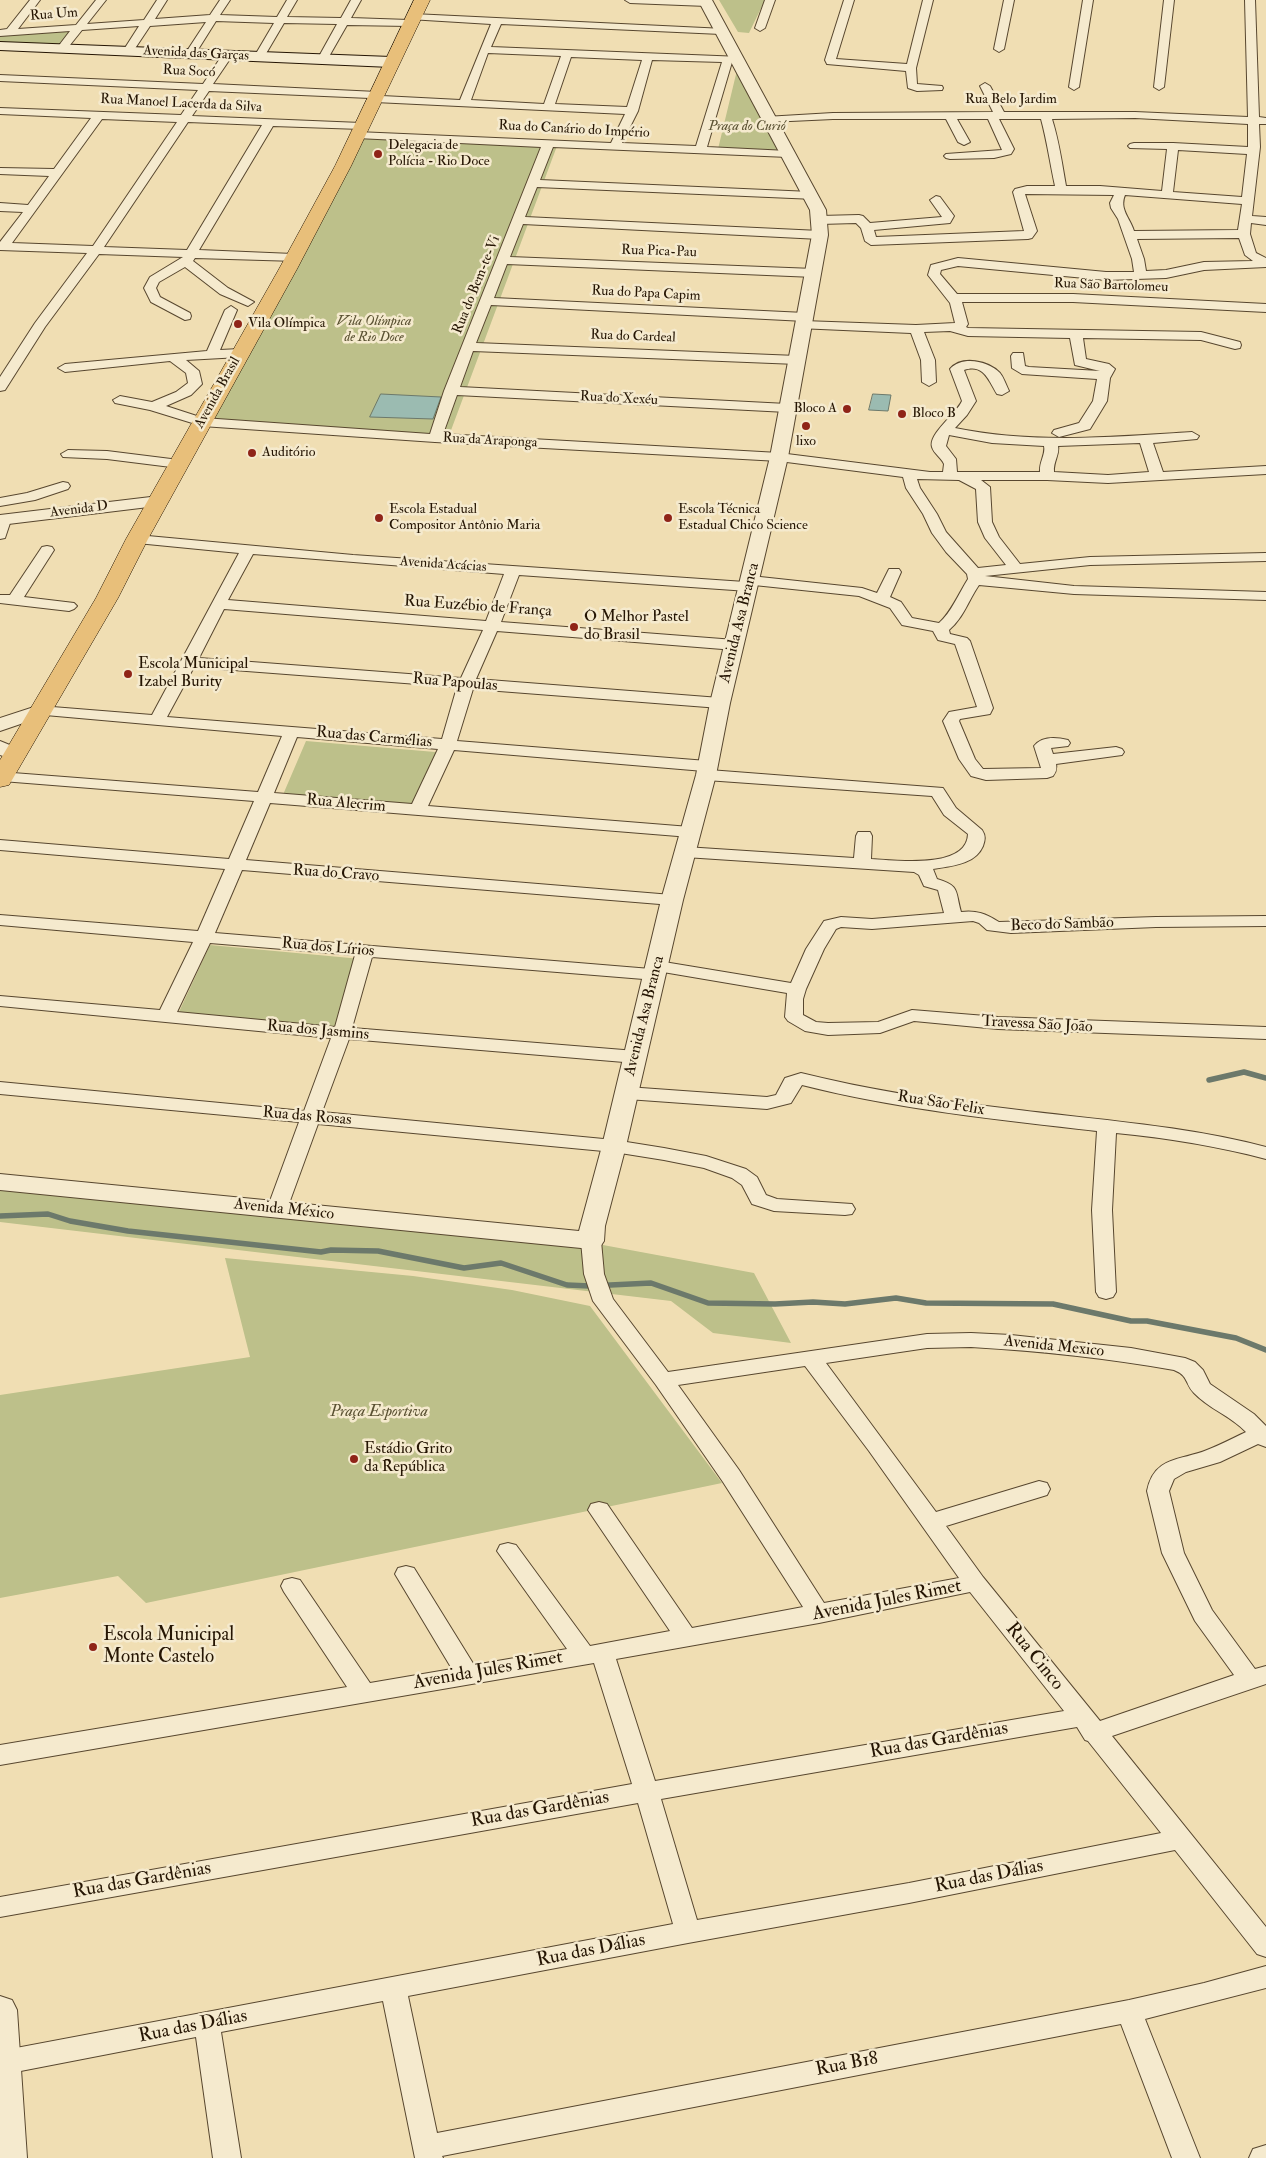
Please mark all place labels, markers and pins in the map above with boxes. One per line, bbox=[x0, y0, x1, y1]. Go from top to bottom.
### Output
place label: Delegacia de Polícia - Rio Doce bbox=[388, 138, 490, 170]
marker: Delegacia de Polícia - Rio Doce bbox=[372, 148, 384, 160]
place label: Vila Olímpica bbox=[248, 316, 325, 332]
marker: Vila Olímpica bbox=[232, 318, 244, 330]
place label: Bloco A bbox=[793, 401, 837, 417]
marker: Bloco A bbox=[841, 403, 853, 415]
place label: Bloco B bbox=[912, 406, 956, 422]
marker: Bloco B bbox=[896, 408, 908, 420]
marker: lixo bbox=[800, 420, 812, 432]
place label: lixo bbox=[796, 434, 816, 450]
place label: Auditório bbox=[262, 445, 315, 461]
marker: Auditório bbox=[246, 447, 258, 459]
place label: Escola Estadual Compositor Antônio Maria bbox=[389, 502, 540, 534]
place label: Escola Técnica Estadual Chico Science bbox=[678, 502, 808, 534]
marker: Escola Estadual Compositor Antônio Maria bbox=[373, 512, 385, 524]
marker: Escola Técnica Estadual Chico Science bbox=[662, 512, 674, 524]
place label: O Melhor Pastel do Brasil bbox=[584, 608, 689, 646]
marker: O Melhor Pastel do Brasil bbox=[568, 621, 580, 633]
place label: Escola Municipal Izabel Burity bbox=[138, 655, 248, 693]
marker: Escola Municipal Izabel Burity bbox=[122, 668, 134, 680]
place label: Estádio Grito da República bbox=[364, 1440, 452, 1478]
marker: Estádio Grito da República bbox=[348, 1453, 360, 1465]
place label: Escola Municipal Monte Castelo bbox=[103, 1625, 234, 1669]
marker: Escola Municipal Monte Castelo bbox=[87, 1641, 99, 1653]

